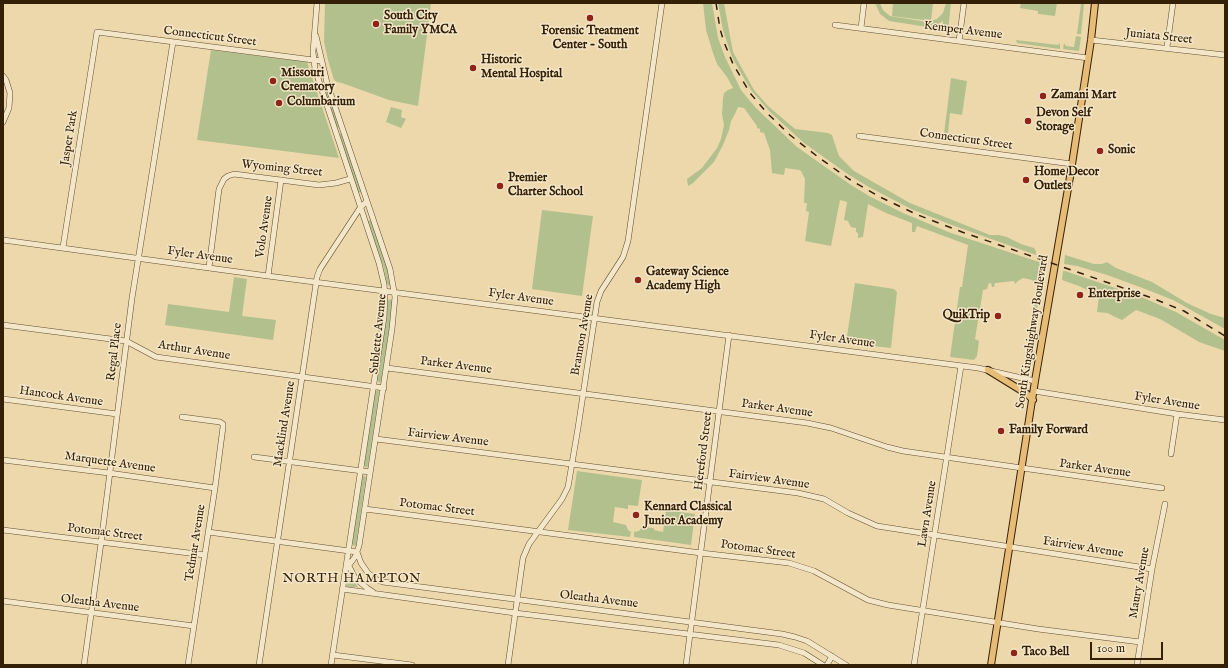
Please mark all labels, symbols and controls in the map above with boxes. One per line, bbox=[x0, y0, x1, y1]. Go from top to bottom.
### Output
place label: South City Family YMCA bbox=[384, 10, 457, 38]
marker: Forensic Treatment Center - South bbox=[585, 13, 595, 23]
marker: South City Family YMCA bbox=[371, 19, 381, 29]
street label: Kemper Avenue bbox=[923, 19, 1003, 43]
street label: Connecticut Street bbox=[163, 24, 257, 50]
place label: Forensic Treatment Center - South bbox=[541, 25, 639, 53]
street label: Juniata Street bbox=[1125, 26, 1193, 48]
place label: Historic Mental Hospital bbox=[481, 54, 562, 82]
marker: Historic Mental Hospital bbox=[468, 63, 478, 73]
place label: Missouri Crematory bbox=[281, 67, 335, 95]
marker: Missouri Crematory bbox=[268, 76, 278, 86]
place label: Zamani Mart bbox=[1051, 89, 1116, 103]
marker: Zamani Mart bbox=[1038, 91, 1048, 101]
place label: Columbarium bbox=[287, 96, 355, 110]
marker: Columbarium bbox=[274, 98, 284, 108]
place label: Devon Self Storage bbox=[1036, 107, 1091, 135]
street label: Jasper Park bbox=[59, 109, 81, 167]
marker: Devon Self Storage bbox=[1023, 116, 1033, 126]
street label: Connecticut Street bbox=[919, 126, 1013, 154]
place label: Sonic bbox=[1108, 144, 1135, 158]
marker: Sonic bbox=[1095, 146, 1105, 156]
street label: Wyoming Street bbox=[241, 158, 323, 180]
place label: Home Decor Outlets bbox=[1034, 166, 1099, 194]
place label: Premier Charter School bbox=[508, 172, 583, 200]
marker: Home Decor Outlets bbox=[1021, 175, 1031, 185]
marker: Premier Charter School bbox=[495, 181, 505, 191]
street label: Volo Avenue bbox=[254, 195, 276, 259]
street label: Fyler Avenue bbox=[166, 244, 234, 268]
street label: South Kingshighway Boulevard bbox=[1014, 254, 1052, 410]
place label: Gateway Science Academy High bbox=[646, 266, 729, 294]
marker: Gateway Science Academy High bbox=[633, 275, 643, 285]
street label: Fyler Avenue bbox=[487, 286, 555, 310]
place label: Enterprise bbox=[1088, 288, 1141, 302]
marker: Enterprise bbox=[1075, 290, 1085, 300]
street label: Sublette Avenue bbox=[368, 293, 390, 375]
street label: Brannon Avenue bbox=[569, 293, 597, 377]
place label: QuikTrip bbox=[943, 309, 990, 323]
marker: QuikTrip bbox=[993, 311, 1003, 321]
street label: Regal Place bbox=[104, 322, 126, 382]
street label: Fyler Avenue bbox=[808, 328, 876, 352]
street label: Arthur Avenue bbox=[157, 338, 231, 364]
street label: Parker Avenue bbox=[419, 354, 493, 378]
street label: Macklind Avenue bbox=[271, 380, 299, 468]
street label: Hancock Avenue bbox=[18, 384, 104, 410]
street label: Fyler Avenue bbox=[1133, 390, 1201, 414]
street label: Parker Avenue bbox=[740, 397, 814, 421]
street label: Hereford Street bbox=[692, 411, 716, 491]
place label: Family Forward bbox=[1009, 424, 1088, 438]
street label: Fairview Avenue bbox=[407, 426, 489, 450]
marker: Family Forward bbox=[996, 426, 1006, 436]
street label: Marquette Avenue bbox=[64, 449, 156, 477]
street label: Parker Avenue bbox=[1058, 457, 1132, 481]
street label: Fairview Avenue bbox=[728, 467, 810, 493]
street label: Lawn Avenue bbox=[916, 480, 940, 548]
street label: Potomac Street bbox=[399, 496, 475, 520]
place label: Kennard Classical Junior Academy bbox=[644, 501, 732, 529]
street label: Tedmar Avenue bbox=[183, 503, 209, 583]
marker: Kennard Classical Junior Academy bbox=[631, 510, 641, 520]
street label: Potomac Street bbox=[67, 521, 143, 545]
street label: Fairview Avenue bbox=[1042, 535, 1124, 561]
street label: Potomac Street bbox=[719, 538, 797, 562]
street label: Maury Avenue bbox=[1127, 546, 1153, 620]
district label: NORTH HAMPTON bbox=[282, 571, 422, 587]
street label: Oleatha Avenue bbox=[559, 588, 639, 612]
street label: Oleatha Avenue bbox=[60, 592, 140, 616]
scale bar bbox=[1092, 634, 1165, 660]
text: 100 m bbox=[1097, 641, 1125, 656]
place label: Taco Bell bbox=[1022, 646, 1069, 660]
marker: Taco Bell bbox=[1009, 648, 1019, 658]

